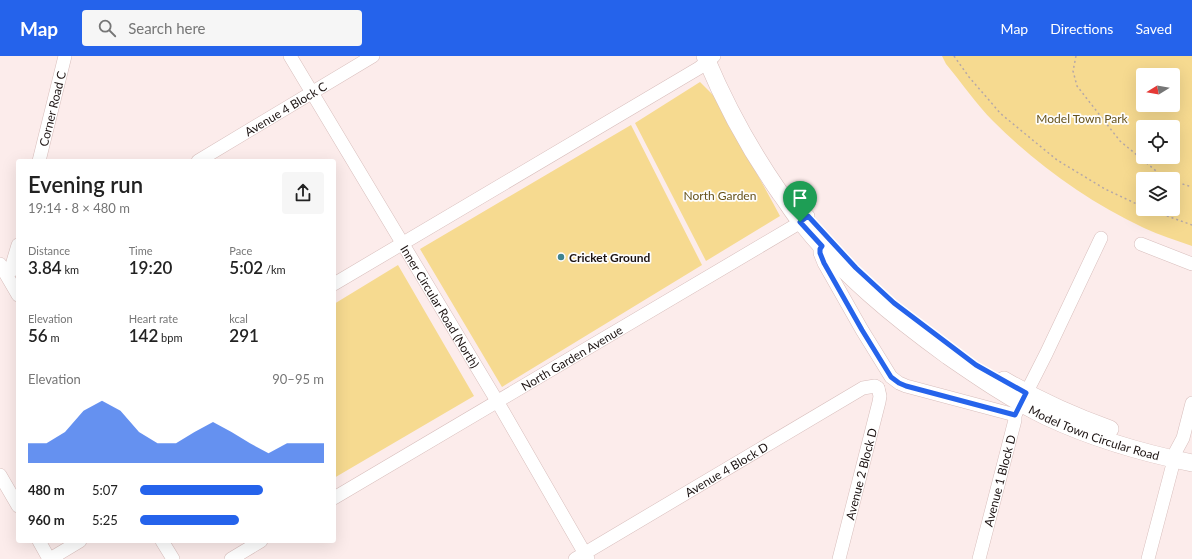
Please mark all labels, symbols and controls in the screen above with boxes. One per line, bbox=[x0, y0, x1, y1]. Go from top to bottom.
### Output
search box bbox=[82, 10, 362, 46]
text: Map bbox=[20, 17, 58, 40]
icon: search bbox=[96, 17, 118, 39]
text: Search here bbox=[128, 19, 206, 37]
text: Map bbox=[1001, 20, 1028, 37]
text: Directions bbox=[1050, 20, 1113, 37]
text: Saved bbox=[1135, 20, 1172, 37]
north arrow bbox=[1136, 68, 1180, 112]
map controls bbox=[1136, 68, 1180, 216]
street label: Corner Road C bbox=[35, 69, 69, 148]
street label: Avenue 4 Block C bbox=[242, 78, 329, 139]
park label: Model Town Park bbox=[1036, 111, 1129, 126]
button: locate bbox=[1136, 120, 1180, 164]
text: Evening run bbox=[28, 171, 143, 198]
button: share bbox=[282, 172, 324, 214]
button: layers bbox=[1136, 172, 1180, 216]
pin bbox=[783, 181, 817, 222]
icon: arrive bbox=[789, 187, 811, 209]
park label: North Garden bbox=[684, 188, 756, 203]
text: 19:14 · 8 × 480 m bbox=[28, 200, 130, 216]
street label: Inner Circular Road (North) bbox=[398, 242, 483, 371]
text: Distance bbox=[28, 244, 70, 257]
text: Time bbox=[129, 244, 153, 257]
text: Pace bbox=[229, 244, 252, 257]
place label: Cricket Ground bbox=[569, 250, 650, 265]
marker: Cricket Ground bbox=[556, 252, 566, 262]
text: 3.84 bbox=[28, 257, 62, 278]
text: 19:20 bbox=[129, 257, 172, 278]
text: 5:02 bbox=[229, 257, 263, 278]
text: km bbox=[62, 263, 79, 276]
text: /km bbox=[263, 263, 286, 276]
text: Elevation bbox=[28, 312, 73, 325]
text: Heart rate bbox=[129, 312, 178, 325]
text: kcal bbox=[229, 312, 248, 325]
street label: North Garden Avenue bbox=[518, 322, 625, 393]
text: 56 bbox=[28, 325, 48, 346]
text: 142 bbox=[129, 325, 158, 346]
text: 291 bbox=[229, 325, 259, 346]
text: m bbox=[48, 331, 60, 344]
text: bpm bbox=[158, 331, 182, 344]
text: Elevation bbox=[28, 371, 81, 387]
text: 90–95 m bbox=[272, 371, 324, 387]
street label: Model Town Circular Road bbox=[1026, 402, 1161, 463]
street label: Avenue 2 Block D bbox=[842, 426, 880, 521]
street label: Avenue 1 Block D bbox=[980, 433, 1018, 528]
street label: Avenue 4 Block D bbox=[682, 439, 771, 500]
text: 480 m bbox=[28, 482, 65, 498]
text: 5:07 bbox=[92, 482, 118, 498]
text: 960 m bbox=[28, 512, 65, 528]
text: 5:25 bbox=[92, 512, 118, 528]

